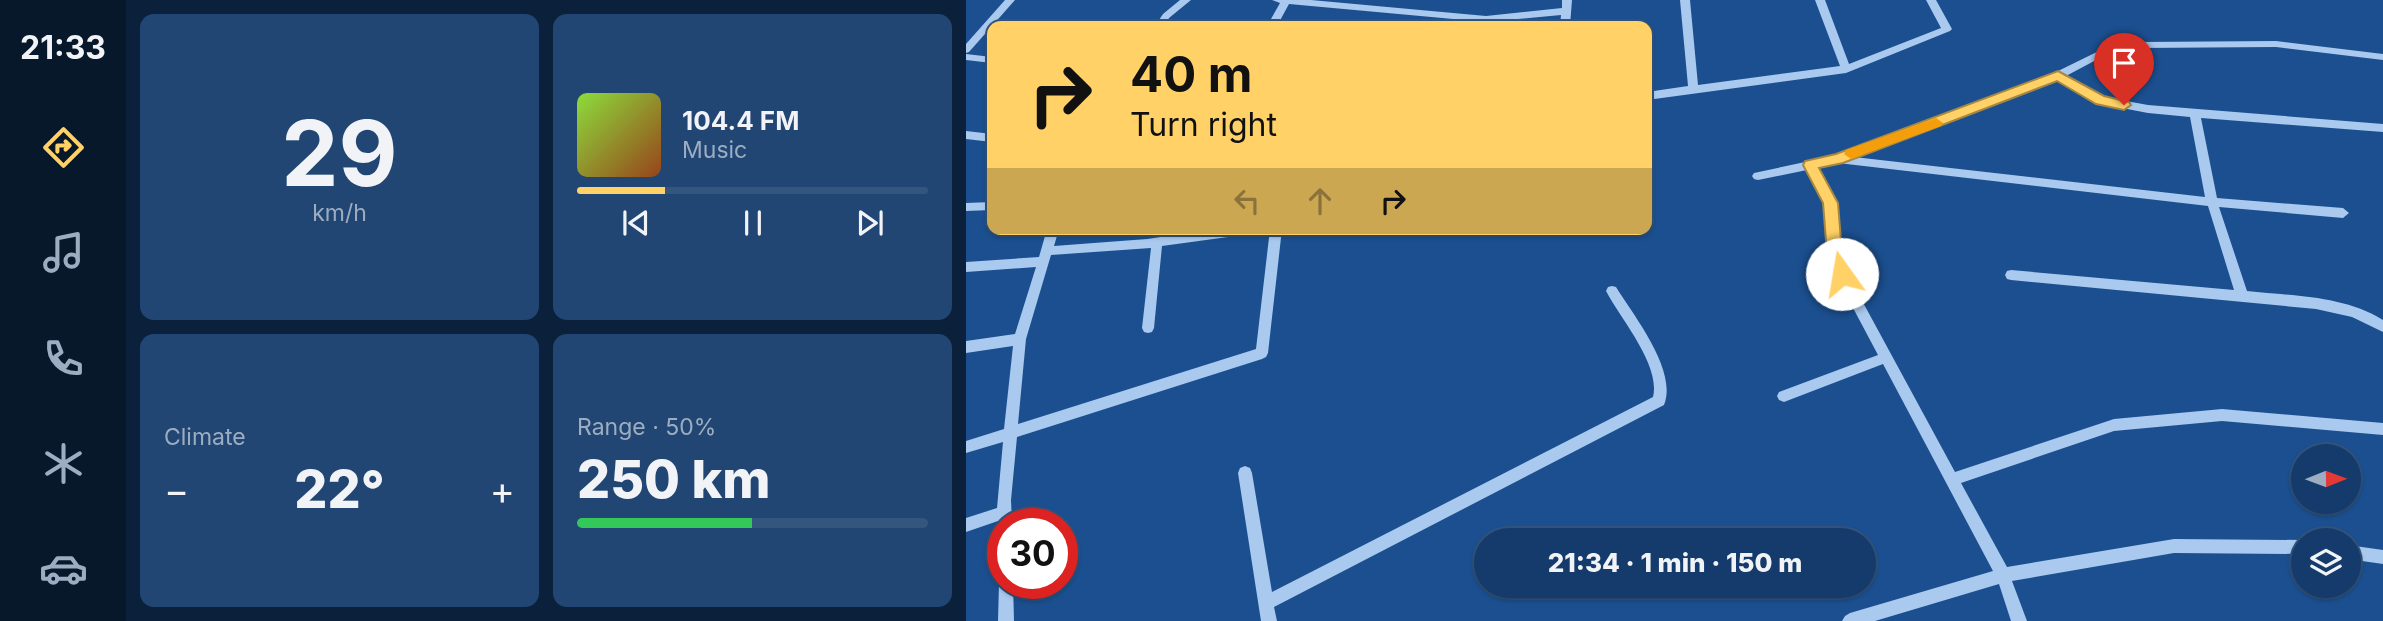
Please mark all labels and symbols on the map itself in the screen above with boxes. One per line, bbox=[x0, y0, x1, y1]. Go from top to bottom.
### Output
pin bbox=[2094, 33, 2154, 105]
position arrow bbox=[1805, 237, 1879, 311]
north arrow bbox=[2291, 444, 2361, 514]
speed limit sign: 30 bbox=[987, 508, 1078, 599]

